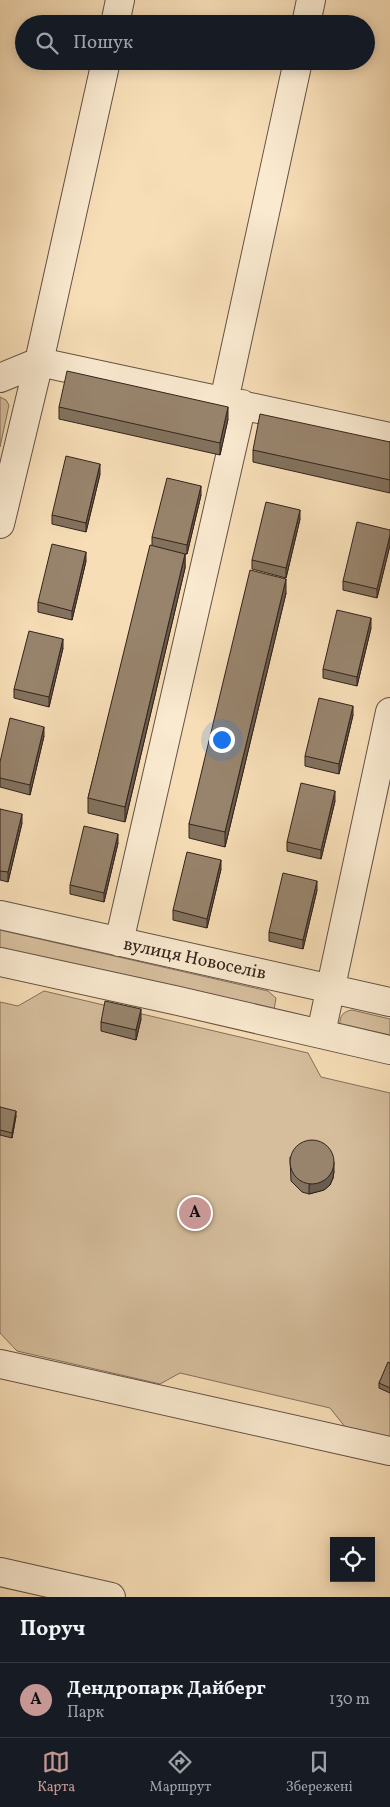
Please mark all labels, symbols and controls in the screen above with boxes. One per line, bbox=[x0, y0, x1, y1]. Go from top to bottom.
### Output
search box bbox=[15, 15, 375, 70]
icon: search bbox=[33, 29, 61, 57]
text: Пошук bbox=[73, 30, 133, 56]
your location bbox=[209, 727, 235, 753]
street label: вулиця Новоселів bbox=[121, 932, 268, 987]
pin: A bbox=[179, 1194, 211, 1232]
map controls bbox=[330, 1537, 375, 1582]
button: locate bbox=[330, 1537, 375, 1582]
text: Поруч bbox=[20, 1615, 85, 1644]
text: Дендропарк Дайберг bbox=[67, 1676, 266, 1702]
text: A bbox=[30, 1689, 42, 1711]
text: 130 m bbox=[329, 1689, 370, 1711]
text: Парк bbox=[67, 1702, 104, 1724]
tab: Карта bbox=[37, 1748, 75, 1797]
tab: Маршрут bbox=[150, 1748, 211, 1797]
tab: Збережені bbox=[286, 1748, 353, 1797]

